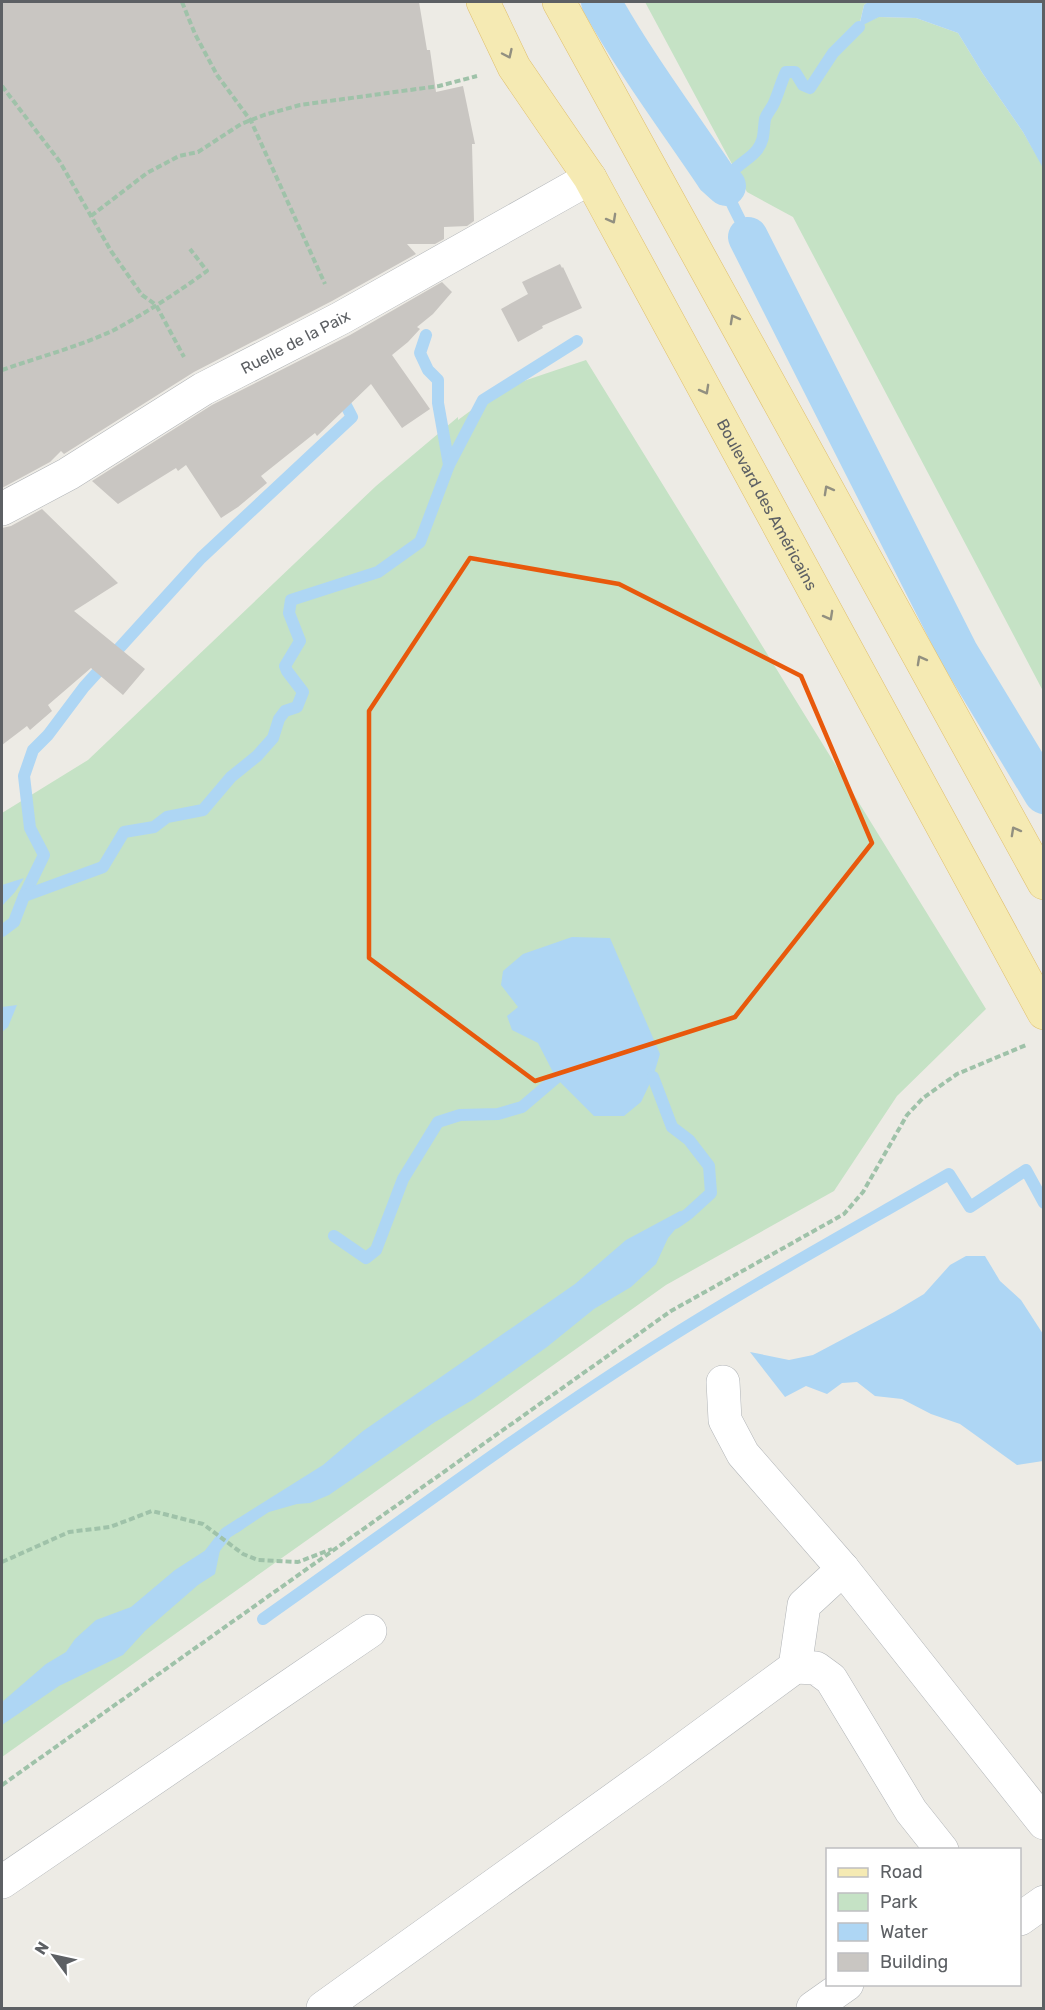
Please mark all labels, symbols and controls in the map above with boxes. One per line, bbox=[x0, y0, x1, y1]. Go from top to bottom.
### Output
one-way arrow bbox=[500, 48, 512, 59]
one-way arrow bbox=[605, 213, 616, 223]
street label: Ruelle de la Paix bbox=[238, 306, 354, 378]
one-way arrow bbox=[730, 314, 741, 325]
one-way arrow bbox=[698, 384, 710, 394]
street label: Boulevard des Américains bbox=[713, 416, 821, 594]
one-way arrow bbox=[823, 485, 835, 496]
one-way arrow bbox=[822, 610, 833, 621]
one-way arrow bbox=[917, 656, 928, 667]
one-way arrow bbox=[1011, 827, 1022, 838]
legend bbox=[826, 1848, 1021, 1986]
text: Road bbox=[880, 1861, 923, 1883]
text: Park bbox=[880, 1891, 918, 1913]
text: Water bbox=[880, 1921, 928, 1943]
north arrow bbox=[24, 1926, 84, 1986]
text: N bbox=[31, 1938, 53, 1958]
text: Building bbox=[880, 1951, 948, 1973]

